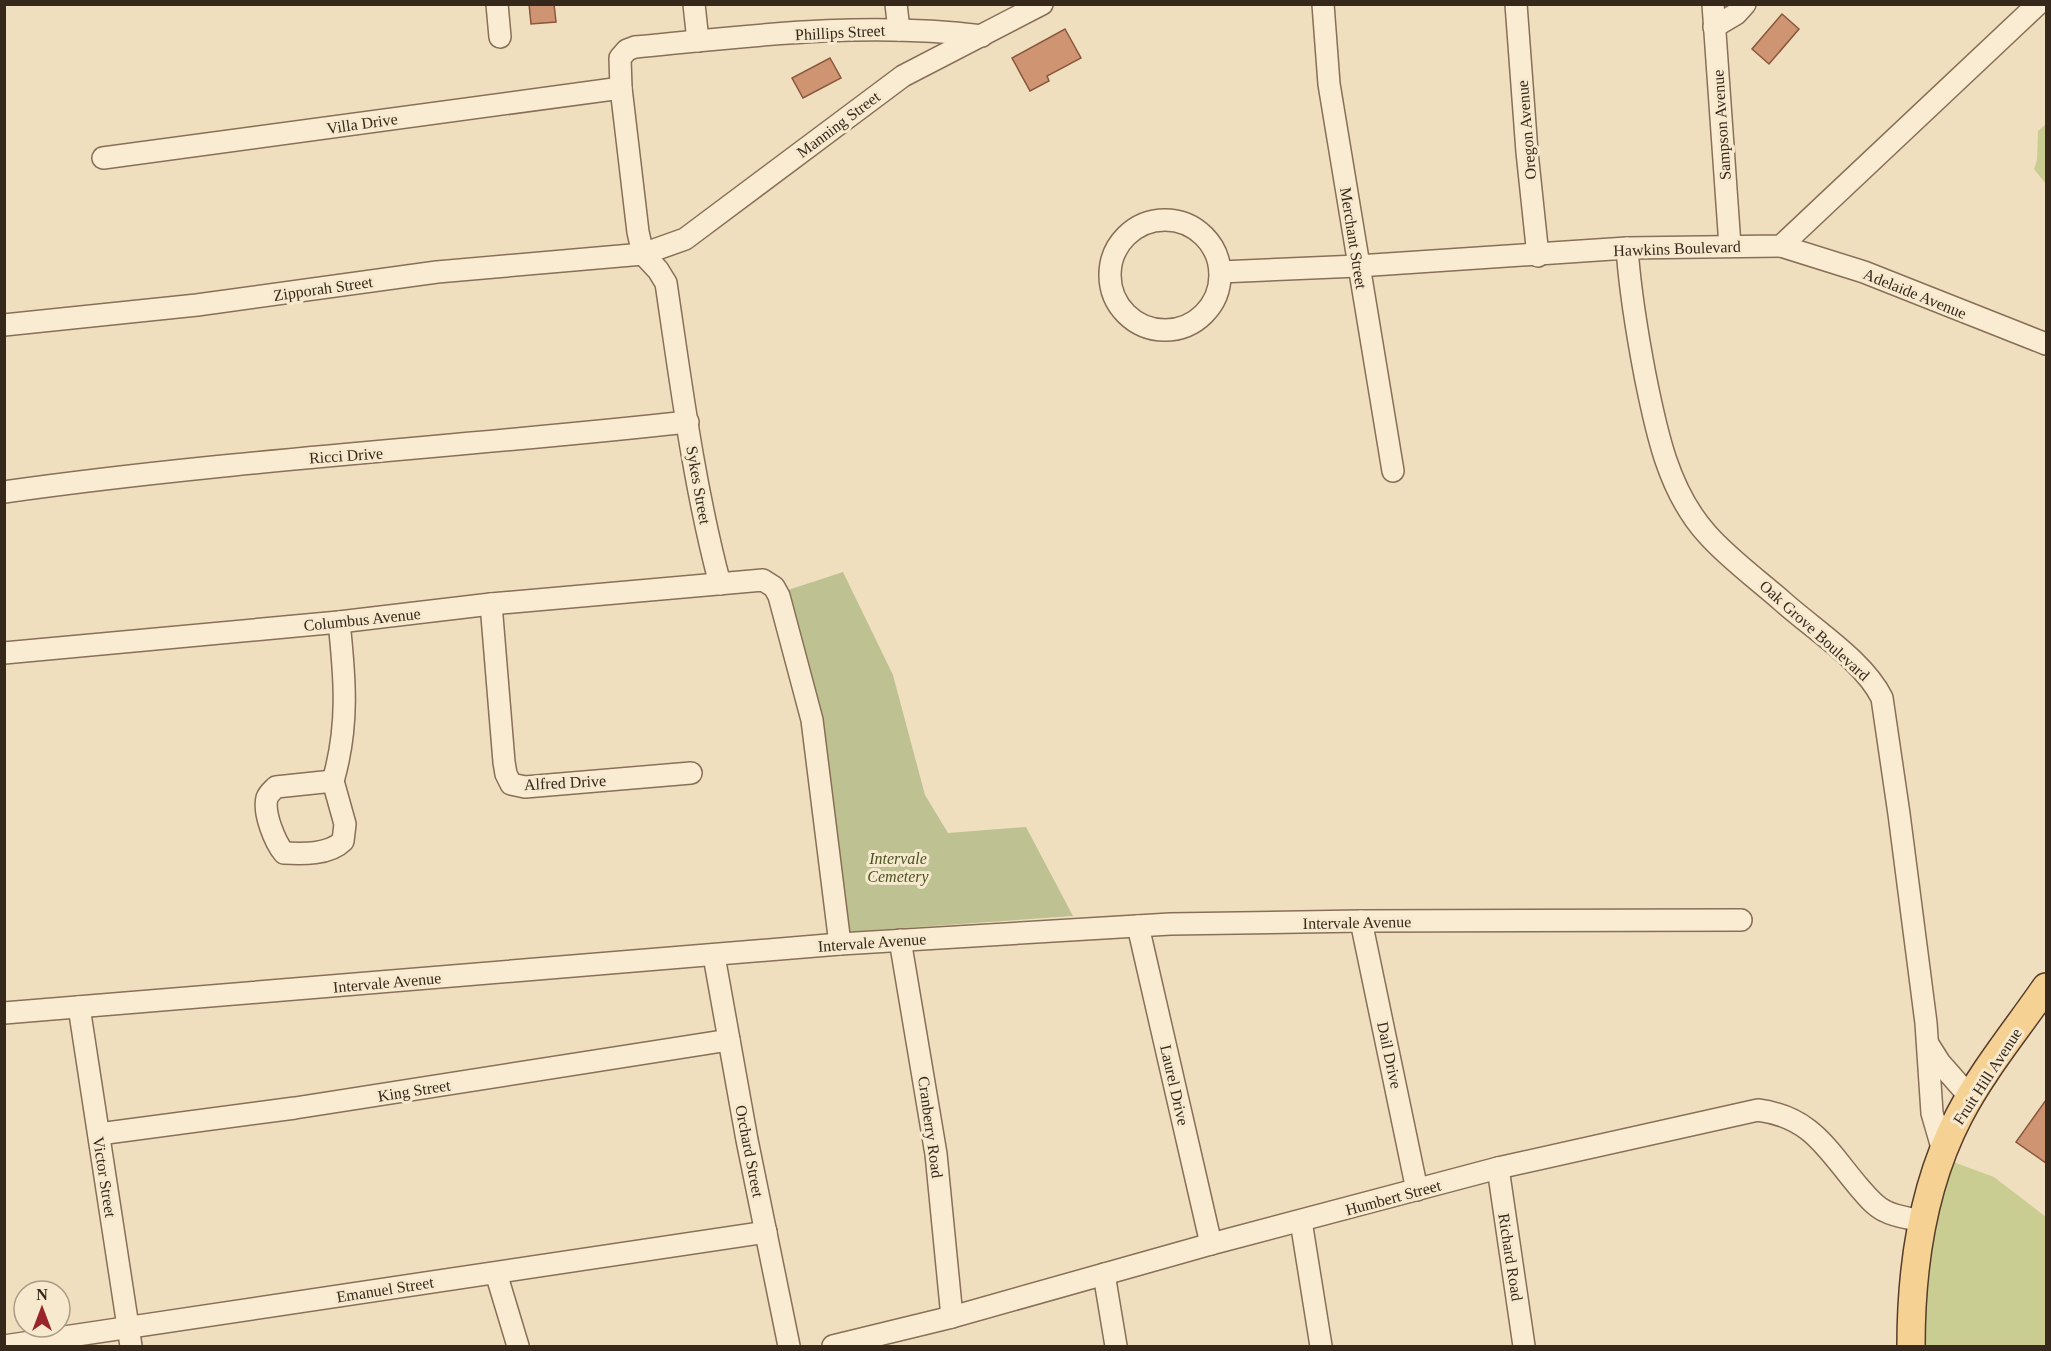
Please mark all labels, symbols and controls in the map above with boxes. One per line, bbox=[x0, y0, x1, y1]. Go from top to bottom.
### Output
street label: Phillips Street bbox=[795, 22, 886, 44]
street label: Sampson Avenue bbox=[1709, 69, 1735, 181]
street label: Oregon Avenue bbox=[1514, 79, 1540, 180]
street label: Manning Street bbox=[794, 87, 884, 162]
street label: Villa Drive bbox=[326, 110, 399, 137]
street label: Merchant Street bbox=[1337, 186, 1370, 291]
street label: Hawkins Boulevard bbox=[1613, 238, 1741, 259]
street label: Adelaide Avenue bbox=[1861, 265, 1969, 322]
street label: Zipporah Street bbox=[272, 273, 374, 305]
street label: Ricci Drive bbox=[308, 444, 384, 467]
street label: Sykes Street bbox=[682, 444, 714, 526]
street label: Oak Grove Boulevard bbox=[1756, 577, 1873, 684]
street label: Columbus Avenue bbox=[303, 605, 421, 634]
street label: Alfred Drive bbox=[524, 772, 607, 793]
park label: Intervale Cemetery bbox=[867, 850, 930, 886]
street label: Intervale Avenue bbox=[1303, 913, 1411, 932]
street label: Intervale Avenue bbox=[817, 930, 927, 955]
street label: Intervale Avenue bbox=[332, 969, 442, 996]
street label: Dail Drive bbox=[1374, 1020, 1405, 1090]
street label: Fruit Hill Avenue bbox=[1950, 1025, 2025, 1128]
street label: Laurel Drive bbox=[1157, 1043, 1192, 1127]
street label: Cranberry Road bbox=[914, 1075, 946, 1179]
street label: King Street bbox=[377, 1076, 452, 1106]
street label: Orchard Street bbox=[732, 1103, 767, 1199]
street label: Victor Street bbox=[90, 1136, 119, 1219]
street label: Humbert Street bbox=[1344, 1176, 1443, 1218]
street label: Richard Road bbox=[1495, 1212, 1526, 1302]
street label: Emanuel Street bbox=[335, 1273, 435, 1306]
north arrow bbox=[12, 1279, 72, 1339]
text: N bbox=[36, 1286, 48, 1303]

